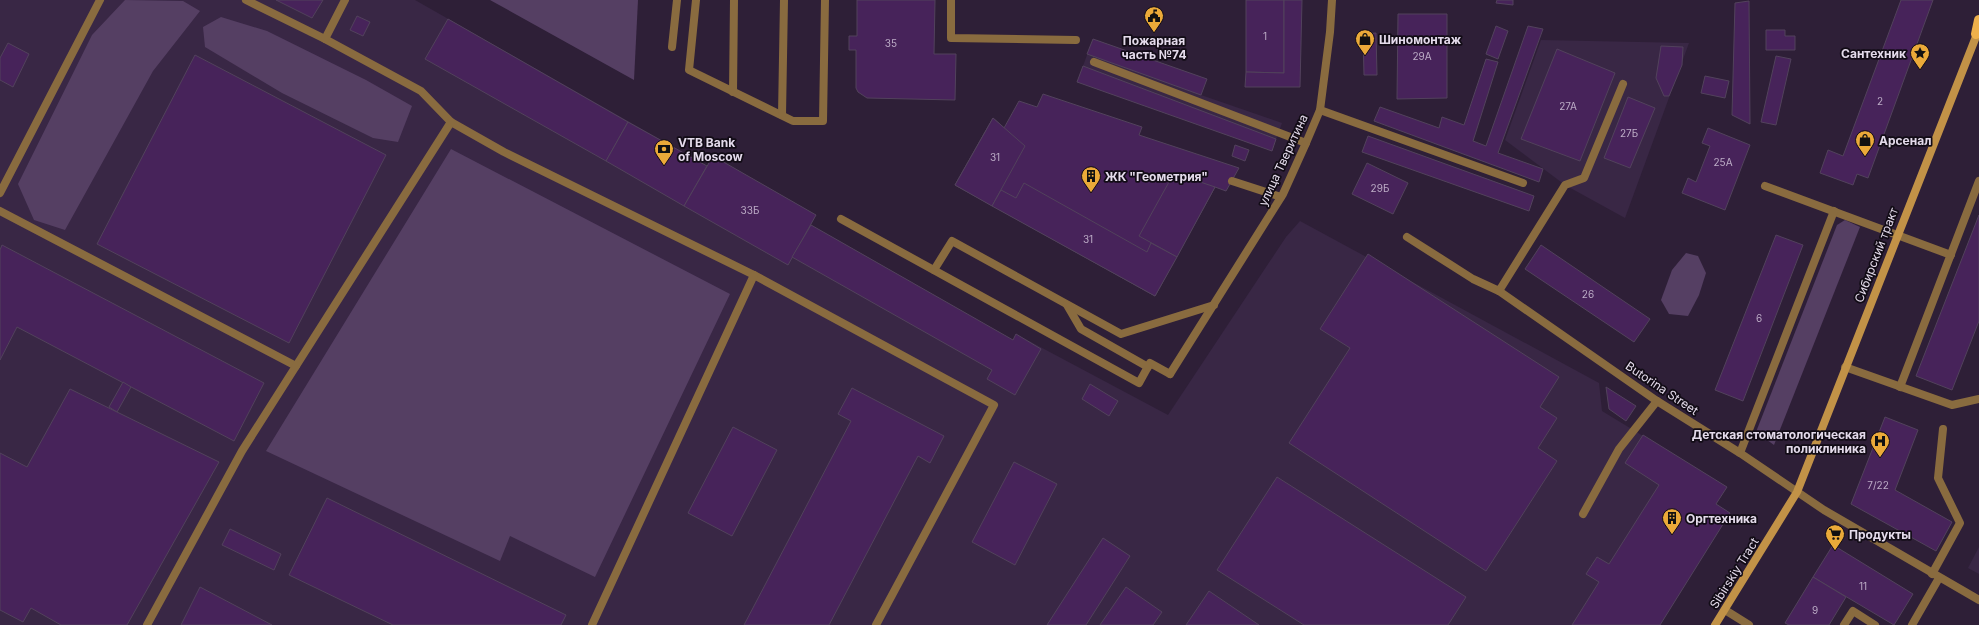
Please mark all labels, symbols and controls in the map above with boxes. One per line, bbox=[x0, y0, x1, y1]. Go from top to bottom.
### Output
public building icon: Пожарная часть №74 bbox=[1143, 5, 1165, 33]
shop icon: Шиномонтаж bbox=[1354, 28, 1376, 56]
house number: 1 bbox=[1263, 30, 1267, 42]
place label: Шиномонтаж bbox=[1379, 32, 1462, 47]
place label: Пожарная часть №74 bbox=[1122, 33, 1187, 62]
house number: 35 bbox=[885, 37, 897, 49]
place icon: Сантехник bbox=[1909, 42, 1931, 70]
place label: Сантехник bbox=[1841, 46, 1906, 61]
house number: 29А bbox=[1412, 50, 1432, 62]
house number: 2 bbox=[1877, 95, 1883, 107]
house number: 27А bbox=[1559, 100, 1577, 112]
street label: улица Тверитина bbox=[1255, 112, 1311, 208]
house number: 27Б bbox=[1620, 127, 1638, 139]
shop icon: Арсенал bbox=[1854, 129, 1876, 157]
place label: Арсенал bbox=[1879, 133, 1931, 148]
place label: VTB Bank of Moscow bbox=[678, 135, 743, 164]
bank icon: VTB Bank of Moscow bbox=[653, 138, 675, 166]
house number: 31 bbox=[990, 151, 1000, 163]
house number: 25А bbox=[1713, 156, 1733, 168]
building icon: ЖК "Геометрия" bbox=[1080, 165, 1102, 193]
place label: ЖК "Геометрия" bbox=[1105, 169, 1208, 184]
house number: 29Б bbox=[1371, 182, 1389, 194]
house number: 33Б bbox=[741, 204, 759, 216]
street label: Сибирский тракт bbox=[1851, 205, 1901, 305]
house number: 31 bbox=[1083, 233, 1093, 245]
house number: 26 bbox=[1582, 288, 1594, 300]
house number: 6 bbox=[1756, 312, 1762, 324]
street label: Butorina Street bbox=[1623, 358, 1701, 418]
place label: Детская стоматологическая поликлиника bbox=[1692, 427, 1866, 456]
hospital icon: Детская стоматологическая поликлиника bbox=[1869, 430, 1891, 458]
house number: 7/22 bbox=[1867, 479, 1889, 491]
building icon: Оргтехника bbox=[1661, 507, 1683, 535]
place label: Оргтехника bbox=[1686, 511, 1757, 526]
supermarket icon: Продукты bbox=[1824, 523, 1846, 551]
place label: Продукты bbox=[1849, 527, 1911, 542]
street label: Sibirskiy Tract bbox=[1706, 535, 1762, 611]
house number: 11 bbox=[1859, 580, 1867, 592]
house number: 9 bbox=[1812, 604, 1818, 616]

